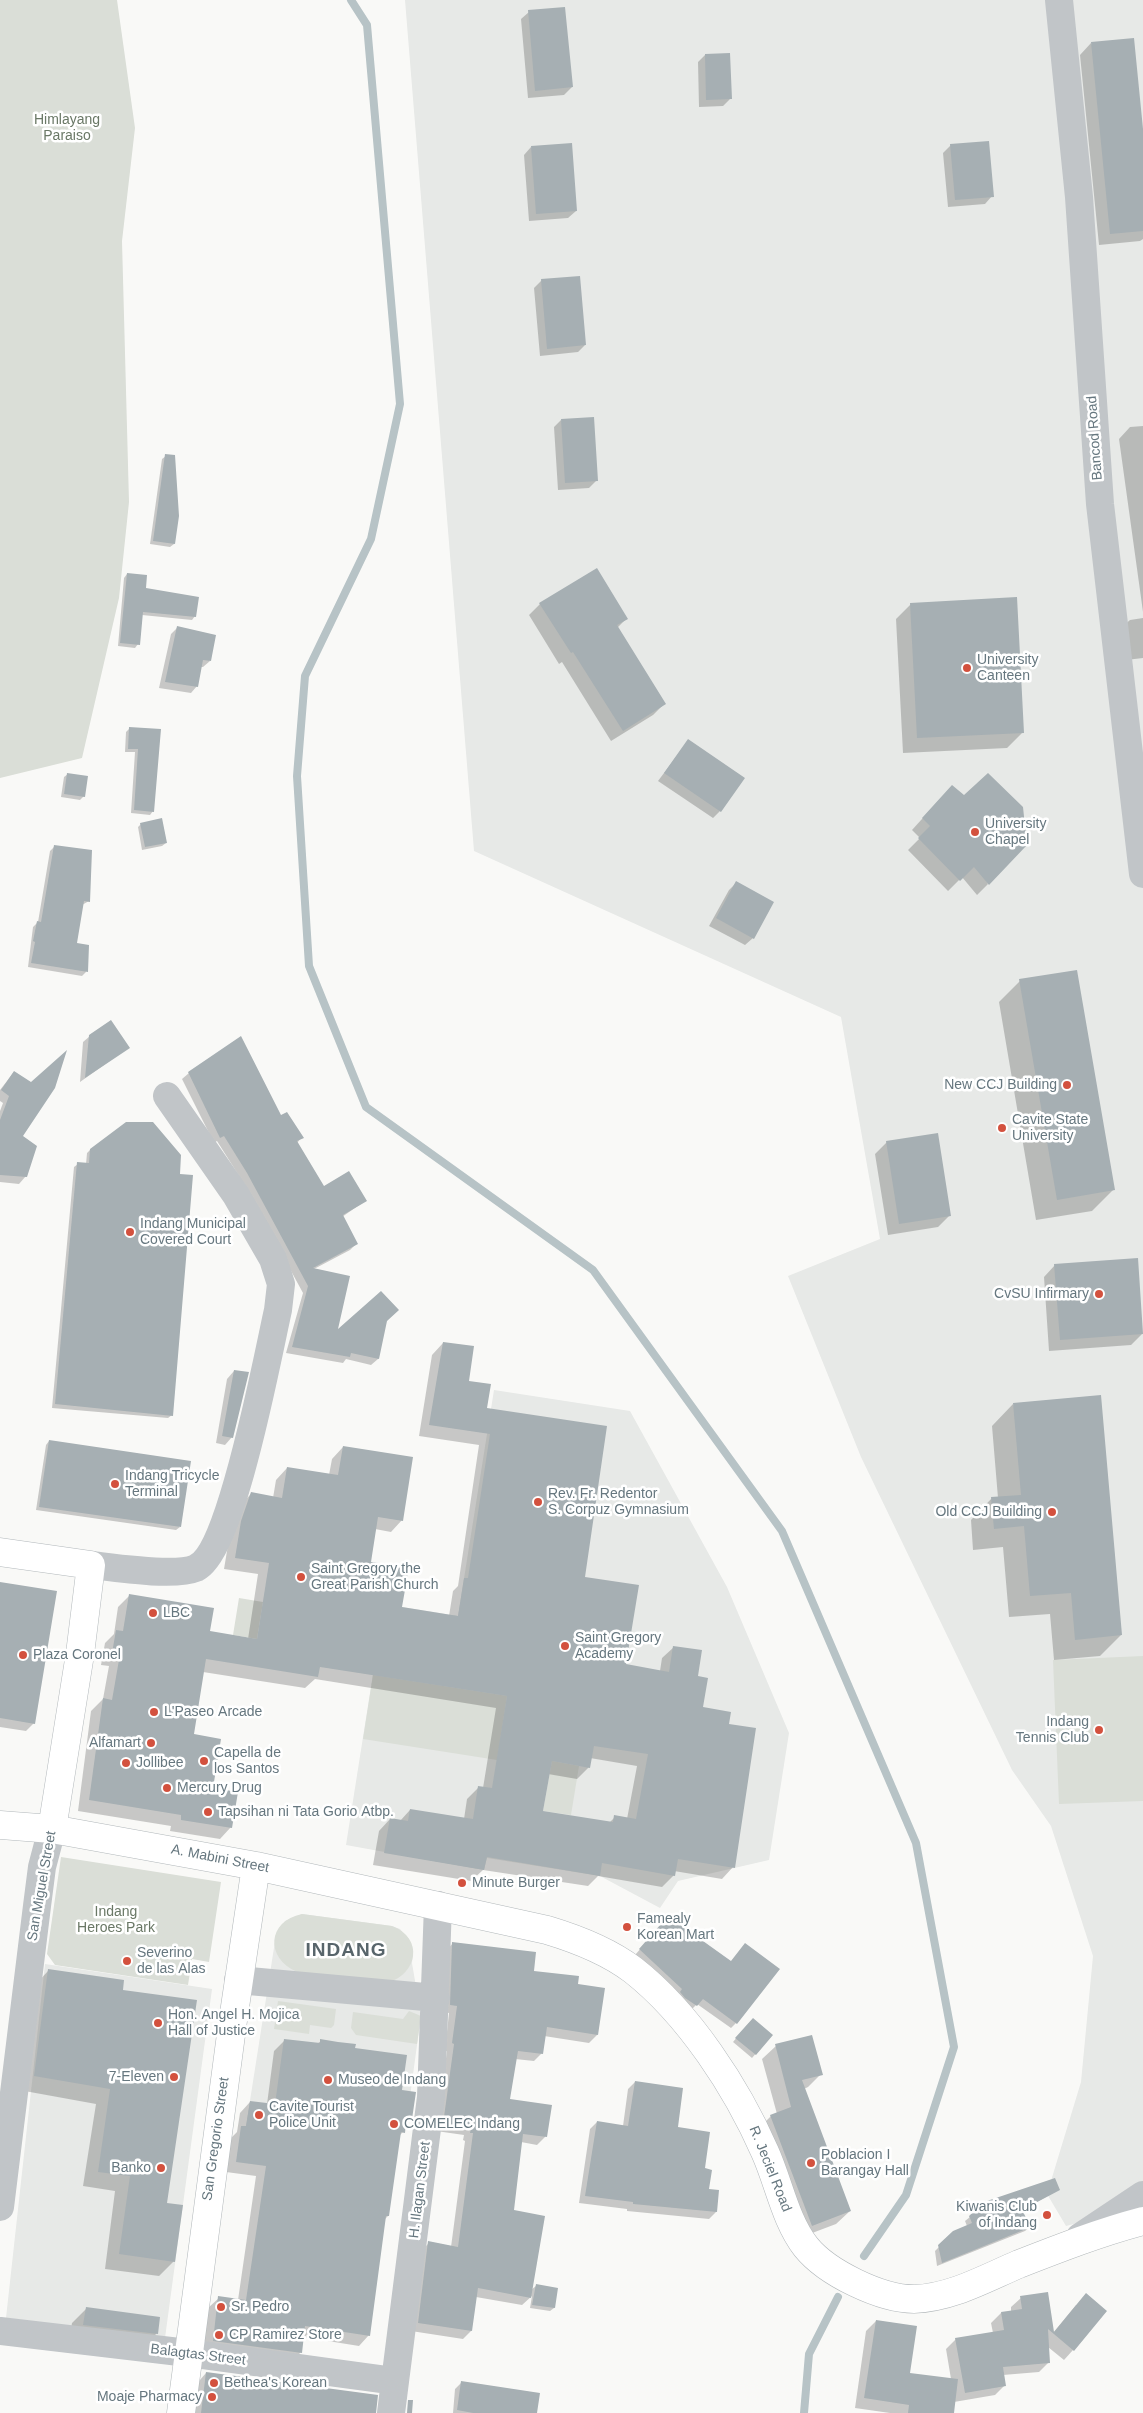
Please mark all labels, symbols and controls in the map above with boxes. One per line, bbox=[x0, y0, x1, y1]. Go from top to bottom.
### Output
park label: Himlayang Paraiso bbox=[34, 112, 100, 144]
street label: Bancod Road bbox=[1084, 395, 1106, 481]
place label: University Canteen bbox=[977, 652, 1038, 684]
marker: University Canteen bbox=[961, 662, 973, 674]
place label: University Chapel bbox=[985, 816, 1046, 849]
marker: University Chapel bbox=[969, 826, 981, 838]
place label: New CCJ Building bbox=[944, 1077, 1057, 1093]
marker: New CCJ Building bbox=[1061, 1079, 1073, 1091]
place label: Cavite State University bbox=[1012, 1112, 1088, 1144]
marker: Cavite State University bbox=[996, 1122, 1008, 1134]
place label: Indang Municipal Covered Court bbox=[140, 1216, 246, 1248]
marker: Indang Municipal Covered Court bbox=[124, 1226, 136, 1238]
place label: CvSU Infirmary bbox=[994, 1286, 1089, 1302]
marker: CvSU Infirmary bbox=[1093, 1288, 1105, 1300]
place label: Indang Tricycle Terminal bbox=[125, 1468, 219, 1500]
marker: Indang Tricycle Terminal bbox=[109, 1478, 121, 1490]
place label: Rev. Fr. Redentor S. Corpuz Gymnasium bbox=[548, 1486, 689, 1518]
marker: Rev. Fr. Redentor S. Corpuz Gymnasium bbox=[532, 1496, 544, 1508]
place label: Old CCJ Building bbox=[935, 1504, 1042, 1520]
marker: Old CCJ Building bbox=[1046, 1506, 1058, 1518]
place label: Saint Gregory the Great Parish Church bbox=[311, 1561, 439, 1594]
marker: Saint Gregory the Great Parish Church bbox=[295, 1571, 307, 1583]
place label: LBC bbox=[163, 1605, 190, 1621]
marker: LBC bbox=[147, 1607, 159, 1619]
place label: Saint Gregory Academy bbox=[575, 1630, 661, 1662]
marker: Saint Gregory Academy bbox=[559, 1640, 571, 1652]
place label: Plaza Coronel bbox=[33, 1647, 121, 1663]
marker: Plaza Coronel bbox=[17, 1649, 29, 1661]
place label: L'Paseo Arcade bbox=[164, 1704, 262, 1720]
marker: L'Paseo Arcade bbox=[148, 1706, 160, 1718]
place label: Indang Tennis Club bbox=[1016, 1714, 1089, 1746]
marker: Indang Tennis Club bbox=[1093, 1724, 1105, 1736]
place label: Alfamart bbox=[89, 1735, 141, 1751]
marker: Alfamart bbox=[145, 1737, 157, 1749]
place label: Capella de los Santos bbox=[214, 1745, 281, 1778]
place label: Jollibee bbox=[136, 1755, 183, 1771]
marker: Capella de los Santos bbox=[198, 1755, 210, 1767]
marker: Jollibee bbox=[120, 1757, 132, 1769]
place label: Mercury Drug bbox=[177, 1780, 262, 1796]
marker: Mercury Drug bbox=[161, 1782, 173, 1794]
place label: Tapsihan ni Tata Gorio Atbp. bbox=[218, 1804, 394, 1820]
marker: Tapsihan ni Tata Gorio Atbp. bbox=[202, 1806, 214, 1818]
street label: San Miguel Street bbox=[24, 1830, 60, 1942]
street label: A. Mabini Street bbox=[170, 1841, 270, 1877]
place label: Minute Burger bbox=[472, 1875, 560, 1891]
marker: Minute Burger bbox=[456, 1877, 468, 1889]
park label: Indang Heroes Park bbox=[77, 1904, 155, 1936]
place label: Famealy Korean Mart bbox=[637, 1911, 714, 1944]
marker: Famealy Korean Mart bbox=[621, 1921, 633, 1933]
district label: INDANG bbox=[305, 1940, 387, 1962]
place label: Severino de las Alas bbox=[137, 1945, 205, 1978]
marker: Severino de las Alas bbox=[121, 1955, 133, 1967]
place label: Hon. Angel H. Mojica Hall of Justice bbox=[168, 2007, 300, 2040]
marker: Hon. Angel H. Mojica Hall of Justice bbox=[152, 2017, 164, 2029]
place label: 7-Eleven bbox=[109, 2069, 164, 2085]
marker: 7-Eleven bbox=[168, 2071, 180, 2083]
place label: Museo de Indang bbox=[338, 2072, 446, 2088]
marker: Museo de Indang bbox=[322, 2074, 334, 2086]
street label: San Gregorio Street bbox=[199, 2076, 233, 2202]
place label: Cavite Tourist Police Unit bbox=[269, 2099, 354, 2132]
marker: Cavite Tourist Police Unit bbox=[253, 2109, 265, 2121]
place label: COMELEC Indang bbox=[404, 2116, 520, 2132]
marker: COMELEC Indang bbox=[388, 2118, 400, 2130]
street label: R. Jeciel Road bbox=[745, 2124, 795, 2214]
street label: H. Ilagan Street bbox=[406, 2141, 434, 2239]
place label: Poblacion I Barangay Hall bbox=[821, 2147, 909, 2180]
marker: Poblacion I Barangay Hall bbox=[805, 2157, 817, 2169]
place label: Banko bbox=[111, 2160, 151, 2176]
marker: Banko bbox=[155, 2162, 167, 2174]
place label: Kiwanis Club of Indang bbox=[956, 2199, 1037, 2232]
marker: Kiwanis Club of Indang bbox=[1041, 2209, 1053, 2221]
place label: Sr. Pedro bbox=[231, 2299, 289, 2315]
marker: Sr. Pedro bbox=[215, 2301, 227, 2313]
place label: CP Ramirez Store bbox=[229, 2327, 342, 2343]
marker: CP Ramirez Store bbox=[213, 2329, 225, 2341]
street label: Balagtas Street bbox=[149, 2341, 247, 2369]
place label: Bethea's Korean bbox=[224, 2375, 327, 2391]
marker: Bethea's Korean bbox=[208, 2377, 220, 2389]
place label: Moaje Pharmacy bbox=[97, 2389, 202, 2405]
marker: Moaje Pharmacy bbox=[206, 2391, 218, 2403]

